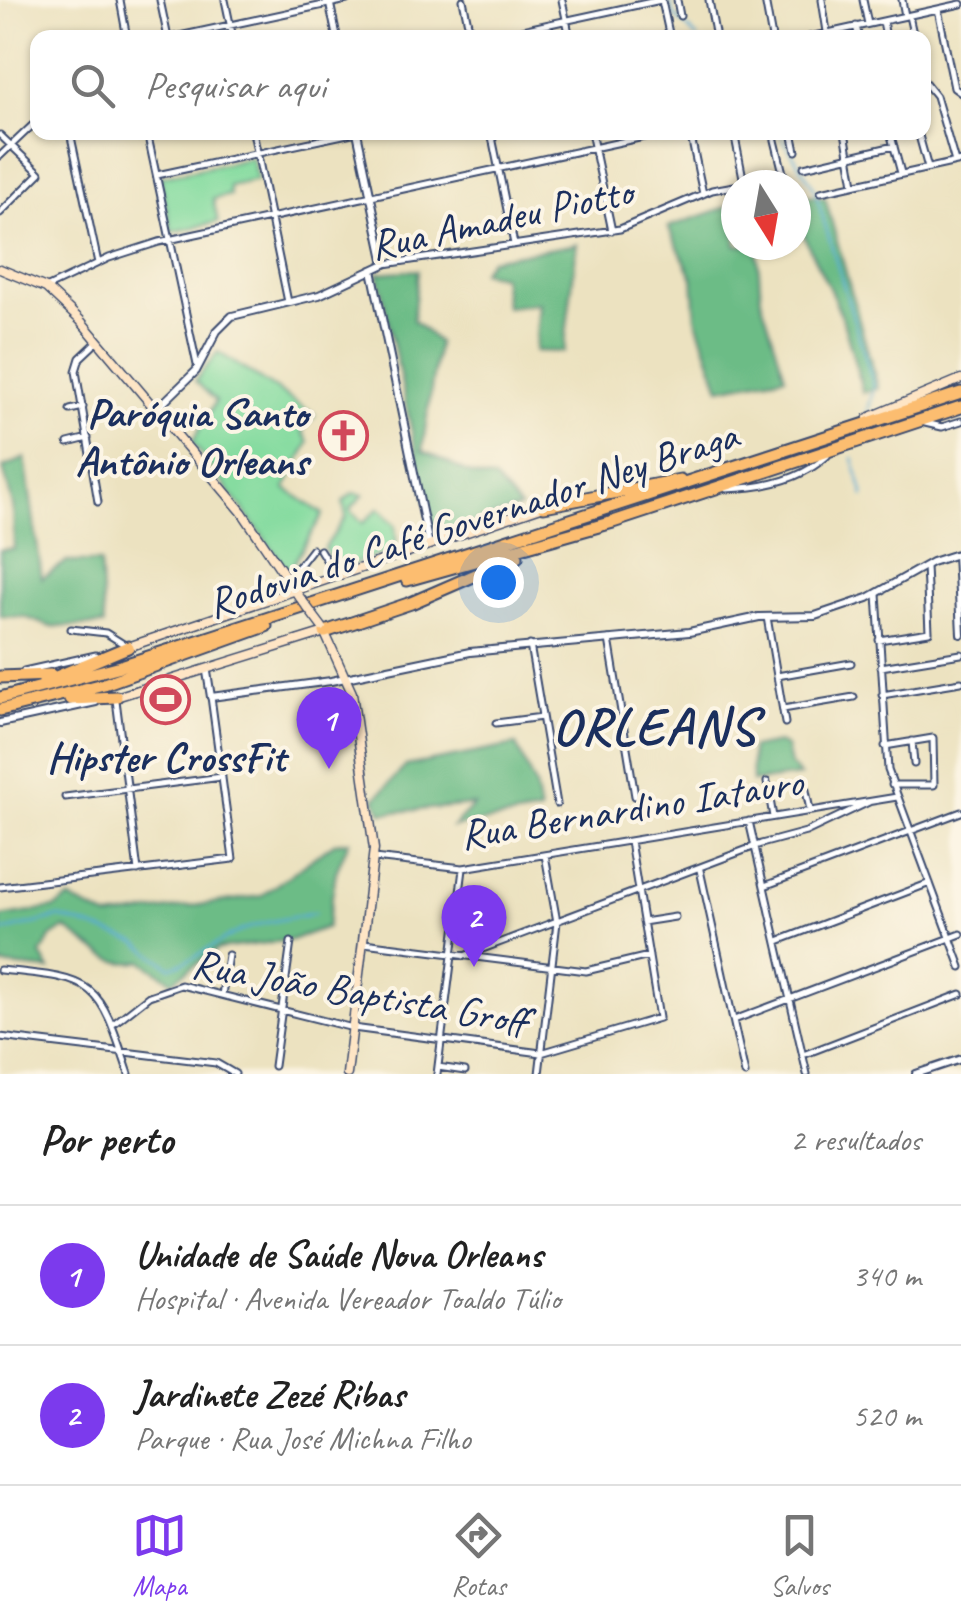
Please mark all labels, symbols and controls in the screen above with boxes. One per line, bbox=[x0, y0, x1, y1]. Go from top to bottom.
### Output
search box bbox=[30, 30, 931, 140]
icon: search bbox=[65, 58, 120, 113]
text: Pesquisar aqui bbox=[145, 62, 326, 109]
street label: Rua Amadeu Piotto bbox=[366, 164, 641, 272]
north arrow bbox=[721, 170, 811, 260]
place label: Paróquia Santo Antônio Orleans bbox=[76, 387, 312, 488]
street label: Rodovia do Café Governador Ney Braga bbox=[201, 408, 747, 630]
church icon: Paróquia Santo Antônio Orleans bbox=[317, 410, 369, 462]
your location bbox=[473, 557, 524, 608]
sports icon: Hipster CrossFit bbox=[140, 674, 192, 726]
pin: 1 bbox=[296, 686, 362, 769]
district label: ORLEANS bbox=[553, 694, 766, 760]
place label: Hipster CrossFit bbox=[47, 731, 290, 784]
street label: Rua Bernardino Iatauro bbox=[456, 755, 808, 862]
pin: 2 bbox=[442, 884, 506, 967]
street label: Rua João Baptista Groff bbox=[188, 937, 539, 1049]
text: Por perto bbox=[40, 1113, 173, 1166]
text: 2 resultados bbox=[790, 1119, 921, 1160]
text: Unidade de Saúde Nova Orleans bbox=[135, 1231, 543, 1278]
text: 1 bbox=[65, 1255, 80, 1296]
text: 340 m bbox=[852, 1255, 921, 1296]
text: Hospital · Avenida Vereador Toaldo Túlio bbox=[135, 1278, 561, 1319]
text: Jardinete Zezé Ribas bbox=[135, 1371, 404, 1418]
text: 2 bbox=[65, 1395, 80, 1436]
text: 520 m bbox=[852, 1395, 921, 1436]
text: Parque · Rua José Michna Filho bbox=[135, 1418, 471, 1459]
tab: Mapa bbox=[132, 1508, 187, 1603]
tab: Rotas bbox=[451, 1508, 506, 1603]
tab: Salvos bbox=[770, 1508, 829, 1603]

